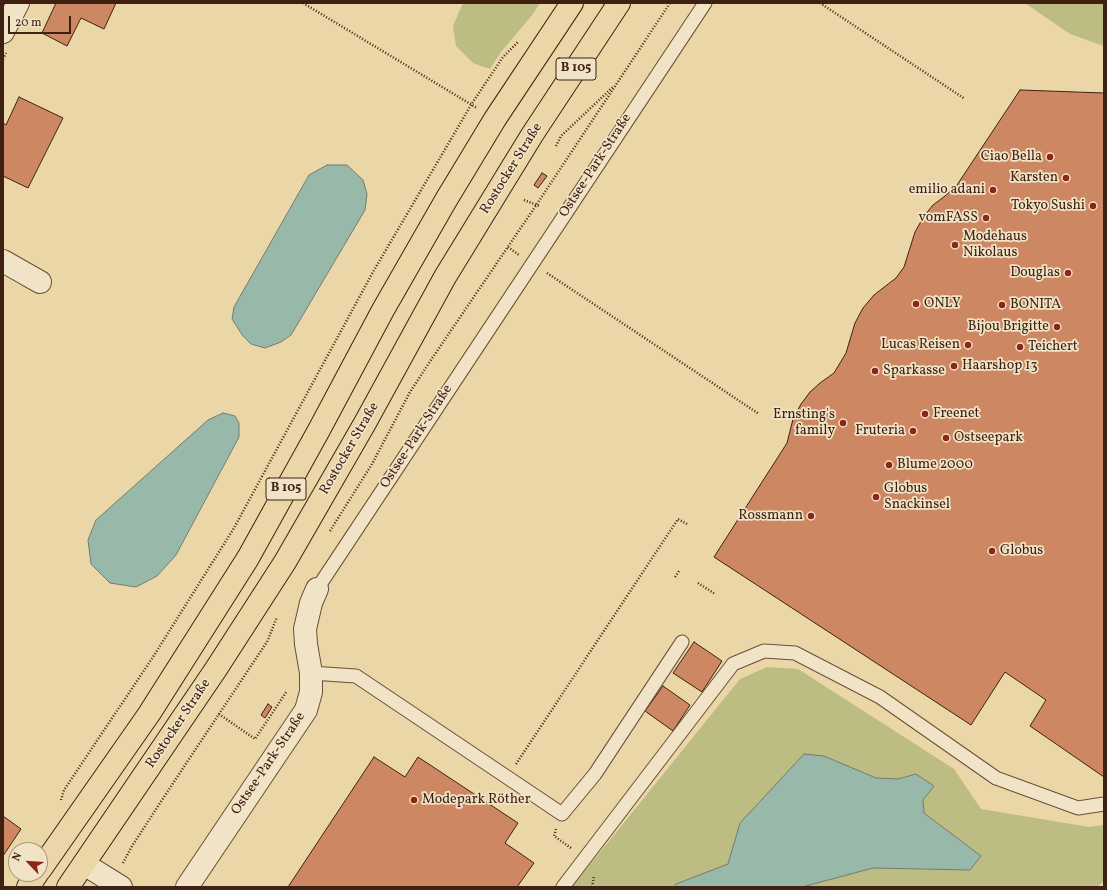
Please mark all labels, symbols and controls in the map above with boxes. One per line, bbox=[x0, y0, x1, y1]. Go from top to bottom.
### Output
scale bar bbox=[10, 8, 73, 34]
text: 20 m bbox=[15, 15, 42, 31]
road number: B 105 bbox=[556, 58, 596, 80]
street label: Ostsee-Park-Straße bbox=[556, 111, 636, 221]
street label: Rostocker Straße bbox=[477, 120, 547, 218]
place label: Ciao Bella bbox=[981, 149, 1042, 165]
marker: Ciao Bella bbox=[1045, 152, 1055, 162]
place label: Karsten bbox=[1010, 170, 1058, 186]
marker: Karsten bbox=[1061, 173, 1071, 183]
place label: emilio adani bbox=[909, 182, 985, 198]
marker: emilio adani bbox=[988, 185, 998, 195]
place label: Tokyo Sushi bbox=[1011, 198, 1085, 214]
marker: Tokyo Sushi bbox=[1088, 201, 1098, 211]
place label: vomFASS bbox=[919, 210, 978, 226]
marker: vomFASS bbox=[981, 213, 991, 223]
place label: Modehaus Nikolaus bbox=[963, 229, 1027, 262]
marker: Modehaus Nikolaus bbox=[950, 240, 960, 250]
place label: Douglas bbox=[1010, 265, 1060, 281]
marker: Douglas bbox=[1063, 268, 1073, 278]
place label: ONLY bbox=[924, 296, 961, 312]
place label: BONITA bbox=[1010, 297, 1061, 313]
marker: ONLY bbox=[911, 299, 921, 309]
marker: BONITA bbox=[997, 300, 1007, 310]
place label: Bijou Brigitte bbox=[968, 319, 1049, 335]
marker: Bijou Brigitte bbox=[1052, 322, 1062, 332]
place label: Lucas Reisen bbox=[881, 337, 960, 353]
place label: Teichert bbox=[1028, 339, 1078, 355]
marker: Lucas Reisen bbox=[963, 340, 973, 350]
marker: Teichert bbox=[1015, 342, 1025, 352]
place label: Haarshop 13 bbox=[962, 358, 1038, 374]
marker: Haarshop 13 bbox=[949, 361, 959, 371]
place label: Sparkasse bbox=[883, 363, 945, 379]
marker: Sparkasse bbox=[870, 366, 880, 376]
street label: Ostsee-Park-Straße bbox=[377, 382, 457, 492]
street label: Rostocker Straße bbox=[317, 400, 383, 498]
place label: Freenet bbox=[933, 406, 979, 422]
place label: Ernsting's family bbox=[773, 407, 835, 440]
marker: Freenet bbox=[920, 409, 930, 419]
marker: Ernsting's family bbox=[838, 418, 848, 428]
place label: Fruteria bbox=[855, 423, 905, 439]
marker: Fruteria bbox=[908, 426, 918, 436]
place label: Ostseepark bbox=[954, 430, 1023, 446]
marker: Ostseepark bbox=[941, 433, 951, 443]
place label: Blume 2000 bbox=[897, 457, 973, 473]
marker: Blume 2000 bbox=[884, 460, 894, 470]
road number: B 105 bbox=[266, 478, 306, 500]
place label: Globus Snackinsel bbox=[884, 481, 950, 514]
marker: Globus Snackinsel bbox=[871, 492, 881, 502]
place label: Rossmann bbox=[738, 508, 803, 524]
marker: Rossmann bbox=[806, 511, 816, 521]
place label: Globus bbox=[1000, 543, 1043, 559]
marker: Globus bbox=[987, 546, 997, 556]
street label: Rostocker Straße bbox=[143, 676, 215, 772]
street label: Ostsee-Park-Straße bbox=[228, 709, 310, 819]
place label: Modepark Röther bbox=[422, 792, 531, 808]
marker: Modepark Röther bbox=[409, 795, 419, 805]
north arrow bbox=[8, 842, 48, 882]
text: N bbox=[9, 850, 26, 864]

